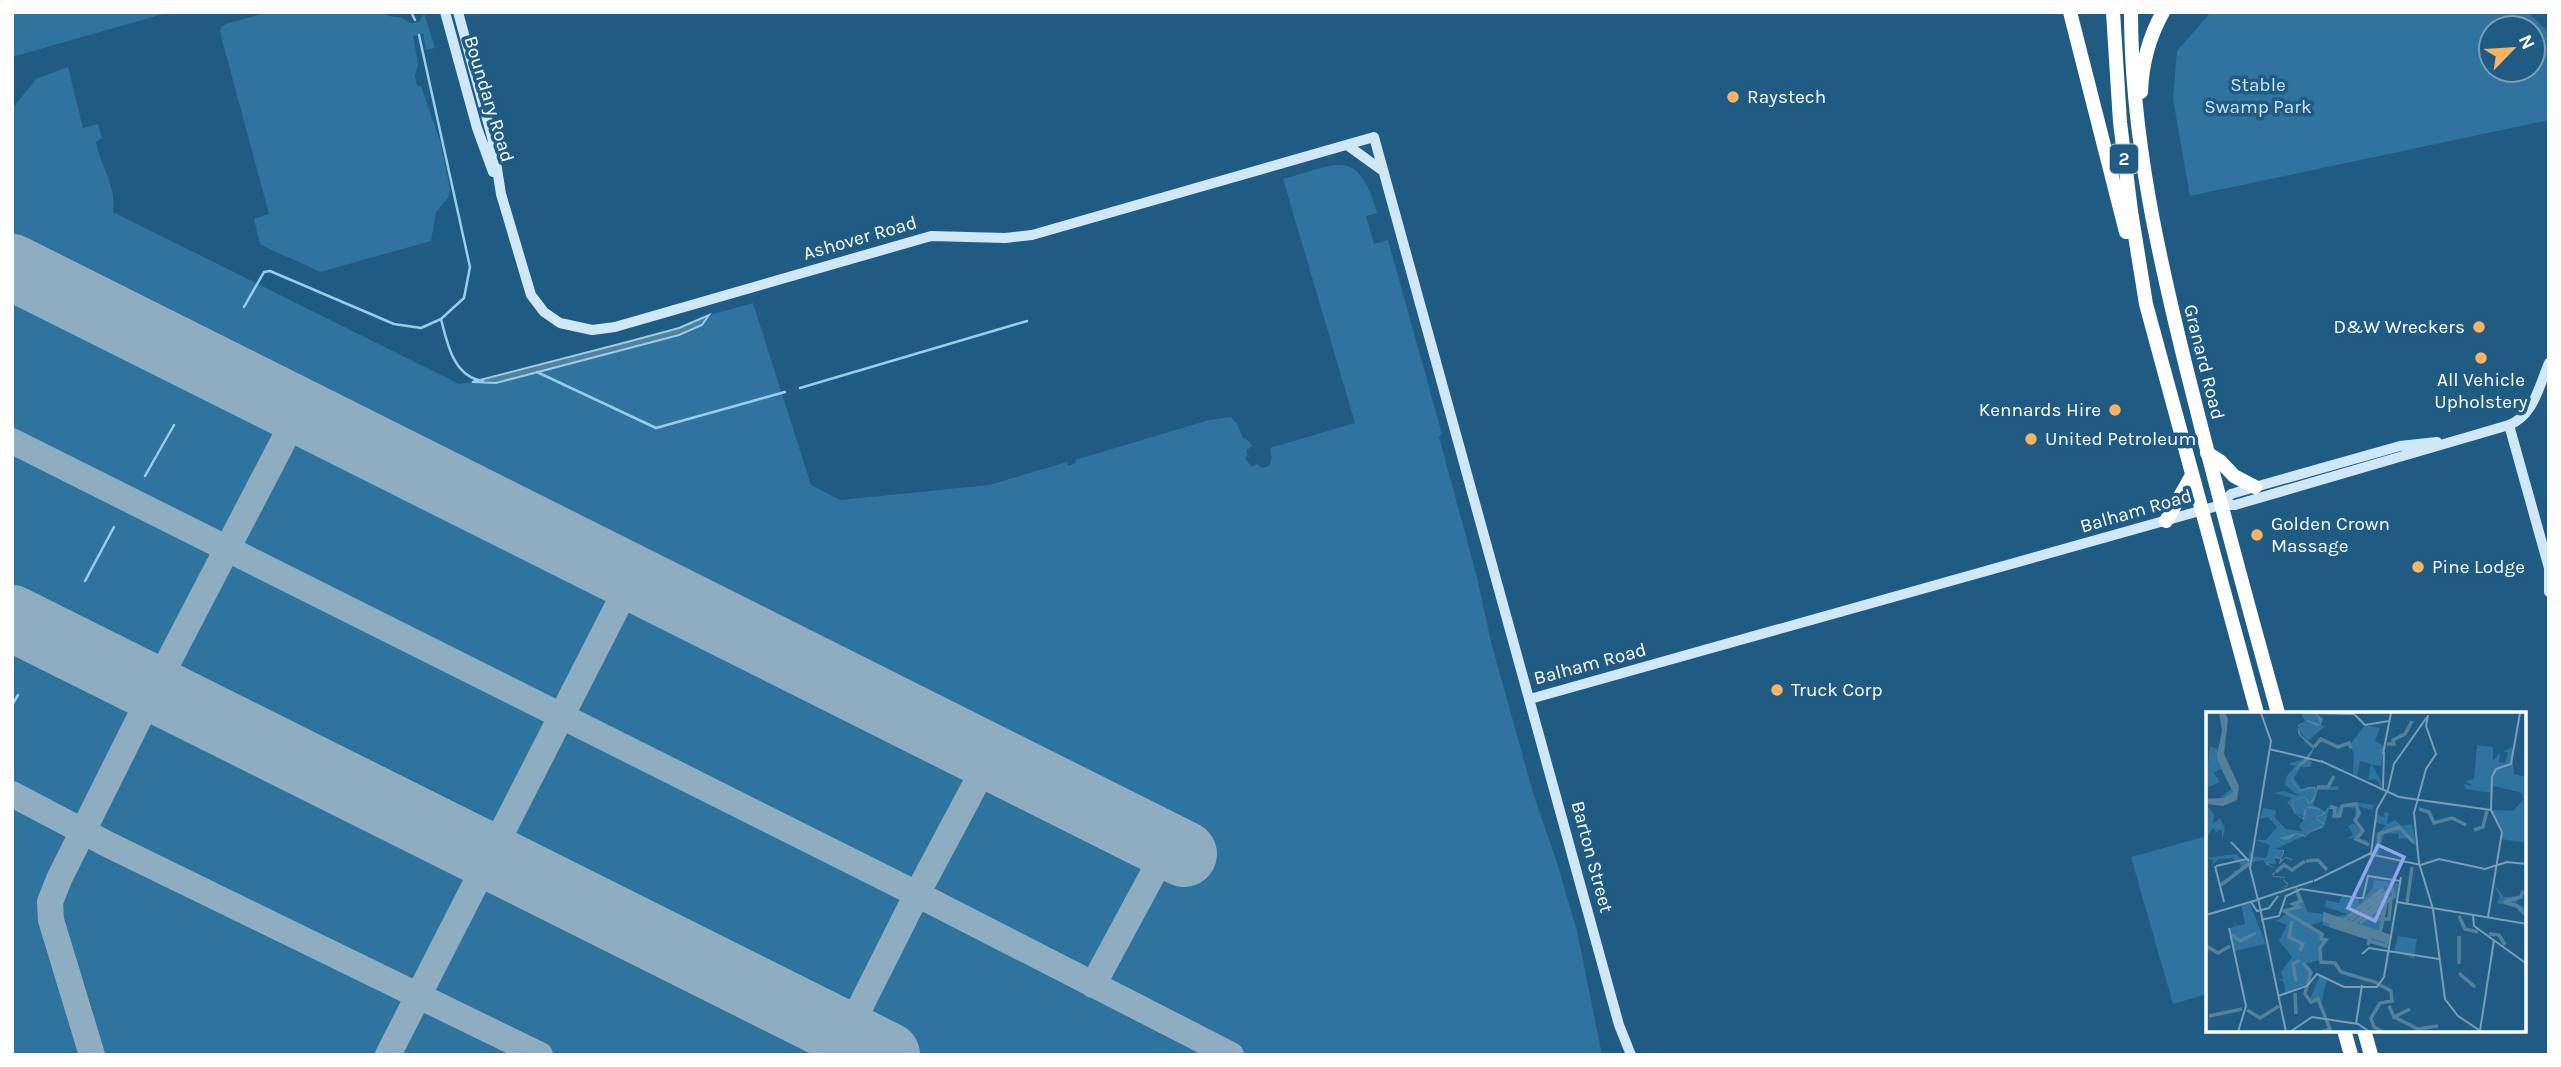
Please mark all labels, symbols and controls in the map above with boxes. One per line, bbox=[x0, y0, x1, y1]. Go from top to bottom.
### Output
north arrow bbox=[2477, 14, 2547, 84]
text: N bbox=[2514, 31, 2539, 53]
street label: Boundary Road bbox=[459, 33, 519, 165]
park label: Stable Swamp Park bbox=[2204, 74, 2312, 118]
place label: Raystech bbox=[1747, 86, 1826, 108]
marker: Raystech bbox=[1725, 89, 1741, 105]
road number: 2 bbox=[2110, 144, 2138, 174]
street label: Ashover Road bbox=[801, 211, 919, 265]
street label: Granard Road bbox=[2179, 302, 2229, 422]
place label: D&W Wreckers bbox=[2333, 316, 2465, 338]
marker: D&W Wreckers bbox=[2471, 319, 2487, 335]
marker: All Vehicle Upholstery bbox=[2473, 350, 2489, 366]
place label: All Vehicle Upholstery bbox=[2434, 369, 2528, 413]
place label: Kennards Hire bbox=[1979, 399, 2101, 421]
marker: Kennards Hire bbox=[2107, 402, 2123, 418]
place label: United Petroleum bbox=[2045, 428, 2196, 450]
marker: United Petroleum bbox=[2023, 431, 2039, 447]
street label: Balham Road bbox=[2077, 485, 2195, 537]
place label: Golden Crown Massage bbox=[2271, 513, 2390, 557]
marker: Golden Crown Massage bbox=[2249, 527, 2265, 543]
place label: Pine Lodge bbox=[2432, 556, 2525, 578]
marker: Pine Lodge bbox=[2410, 559, 2426, 575]
street label: Balham Road bbox=[1531, 638, 1649, 690]
place label: Truck Corp bbox=[1791, 679, 1883, 701]
marker: Truck Corp bbox=[1769, 682, 1785, 698]
inset map bbox=[2206, 712, 2526, 1032]
street label: Barton Street bbox=[1567, 799, 1617, 915]

